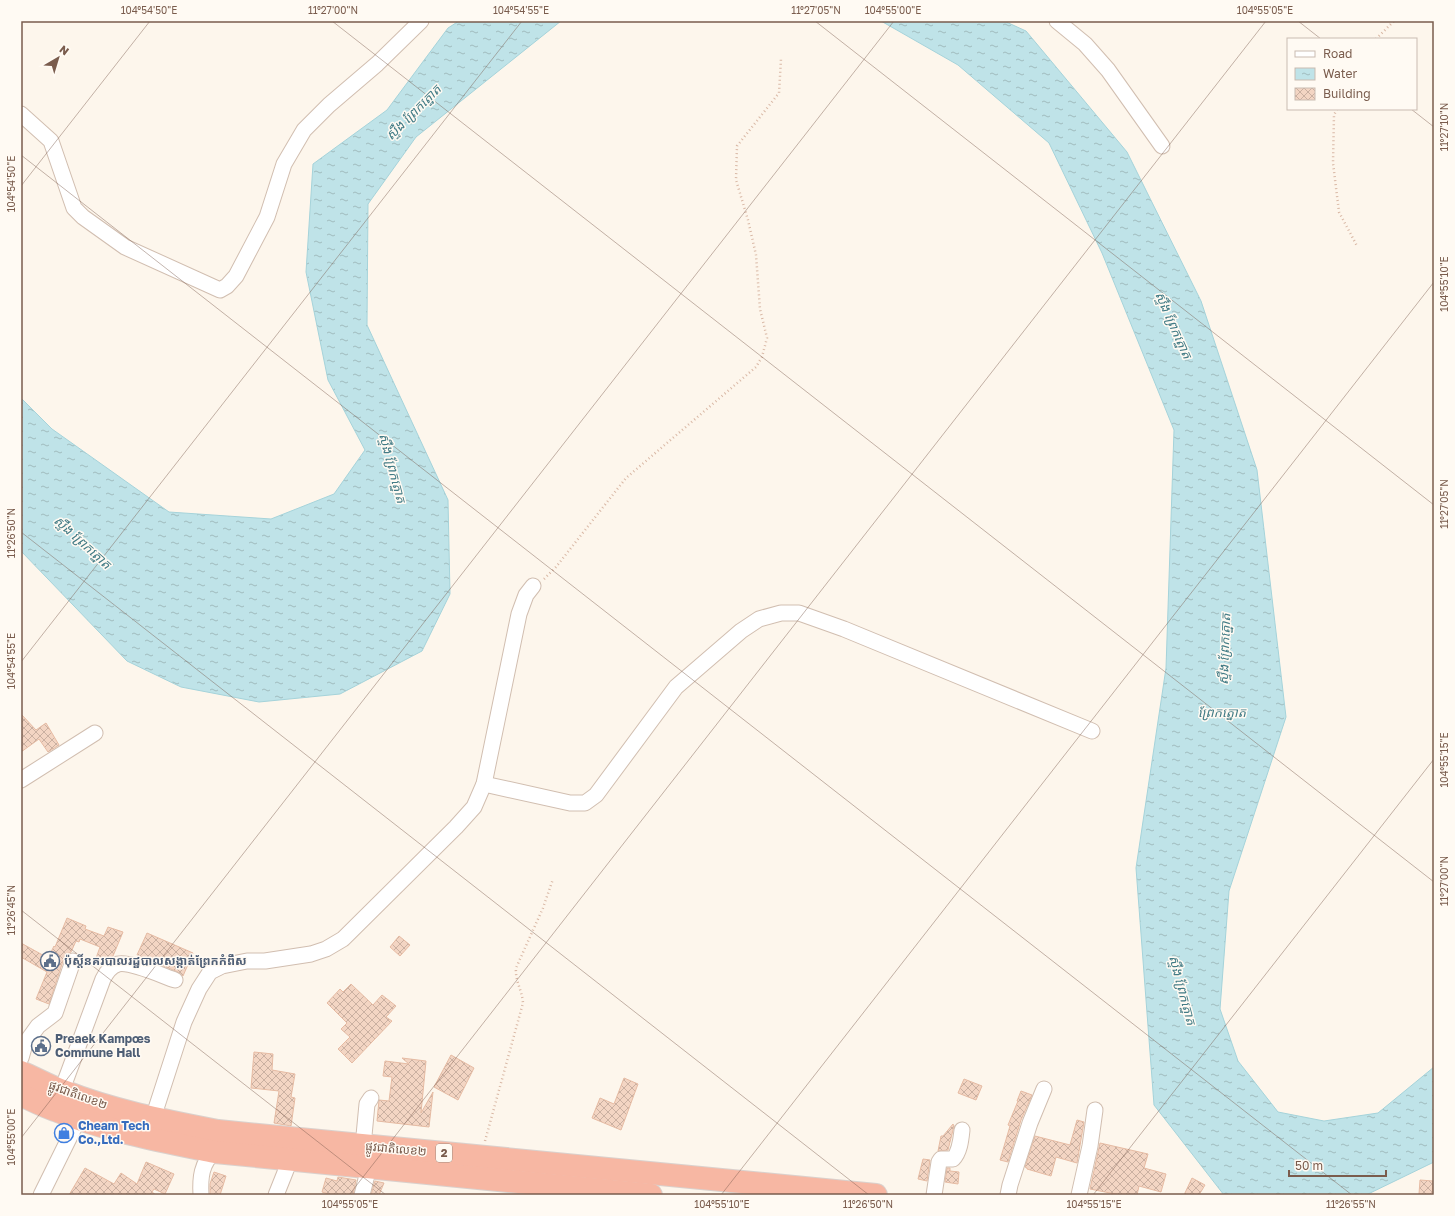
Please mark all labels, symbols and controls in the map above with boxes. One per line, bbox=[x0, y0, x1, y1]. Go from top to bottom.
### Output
text: 104°54'50"E bbox=[121, 4, 177, 16]
text: 11°27'00"N bbox=[308, 4, 358, 16]
text: 104°54'55"E bbox=[493, 4, 549, 16]
text: 11°27'05"N bbox=[791, 4, 841, 16]
text: 104°55'00"E bbox=[865, 4, 921, 16]
text: 104°55'05"E bbox=[1237, 4, 1293, 16]
north arrow bbox=[38, 38, 78, 78]
legend bbox=[1287, 38, 1417, 110]
text: N bbox=[57, 42, 72, 57]
text: Road bbox=[1323, 46, 1352, 61]
text: Water bbox=[1323, 66, 1357, 81]
water label: ស្ទឹង ព្រែកត្នោត bbox=[382, 81, 445, 144]
text: Building bbox=[1323, 86, 1371, 101]
text: 11°27'10"N bbox=[1438, 103, 1450, 151]
text: 104°54'50"E bbox=[5, 156, 17, 212]
text: 104°55'10"E bbox=[1438, 256, 1450, 312]
water label: ស្ទឹង ព្រែកត្នោត bbox=[1151, 289, 1196, 362]
water label: ស្ទឹង ព្រែកត្នោត bbox=[375, 431, 410, 506]
text: 11°27'05"N bbox=[1438, 479, 1450, 529]
text: 11°26'50"N bbox=[5, 508, 17, 558]
water label: ស្ទឹង ព្រែកត្នោត bbox=[50, 512, 115, 573]
water label: ស្ទឹង ព្រែកត្នោត bbox=[1215, 612, 1235, 685]
text: 104°54'55"E bbox=[5, 633, 17, 689]
water label: ព្រែកត្នោត bbox=[1198, 704, 1247, 721]
text: 104°55'15"E bbox=[1438, 733, 1450, 788]
text: 11°27'00"N bbox=[1438, 856, 1450, 906]
text: 11°26'45"N bbox=[5, 885, 17, 935]
public building icon: ប៉ុស្តិ៍នគរបាលរដ្ឋបាលសង្កាត់ព្រែកកំពឹស bbox=[39, 950, 61, 972]
place label: ប៉ុស្តិ៍នគរបាលរដ្ឋបាលសង្កាត់ព្រែកកំពឹស bbox=[64, 953, 247, 968]
water label: ស្ទឹង ព្រែកត្នោត bbox=[1165, 953, 1200, 1028]
place label: Preaek Kampœs Commune Hall bbox=[55, 1031, 151, 1060]
public building icon: Preaek Kampœs Commune Hall bbox=[30, 1035, 52, 1057]
street label: ផ្លូវជាតិលេខ២ bbox=[46, 1077, 110, 1115]
text: 104°55'00"E bbox=[5, 1109, 17, 1165]
place label: Cheam Tech Co.,Ltd. bbox=[78, 1118, 149, 1147]
shop icon: Cheam Tech Co.,Ltd. bbox=[53, 1122, 75, 1144]
street label: ផ្លូវជាតិលេខ២ bbox=[364, 1138, 427, 1162]
road number: 2 bbox=[436, 1144, 452, 1162]
scale bar bbox=[1289, 1152, 1386, 1178]
text: 50 m bbox=[1295, 1158, 1323, 1173]
text: 104°55'05"E bbox=[322, 1198, 378, 1210]
text: 104°55'10"E bbox=[694, 1198, 750, 1210]
text: 11°26'50"N bbox=[843, 1198, 893, 1210]
text: 104°55'15"E bbox=[1067, 1198, 1122, 1210]
text: 11°26'55"N bbox=[1326, 1198, 1376, 1210]

